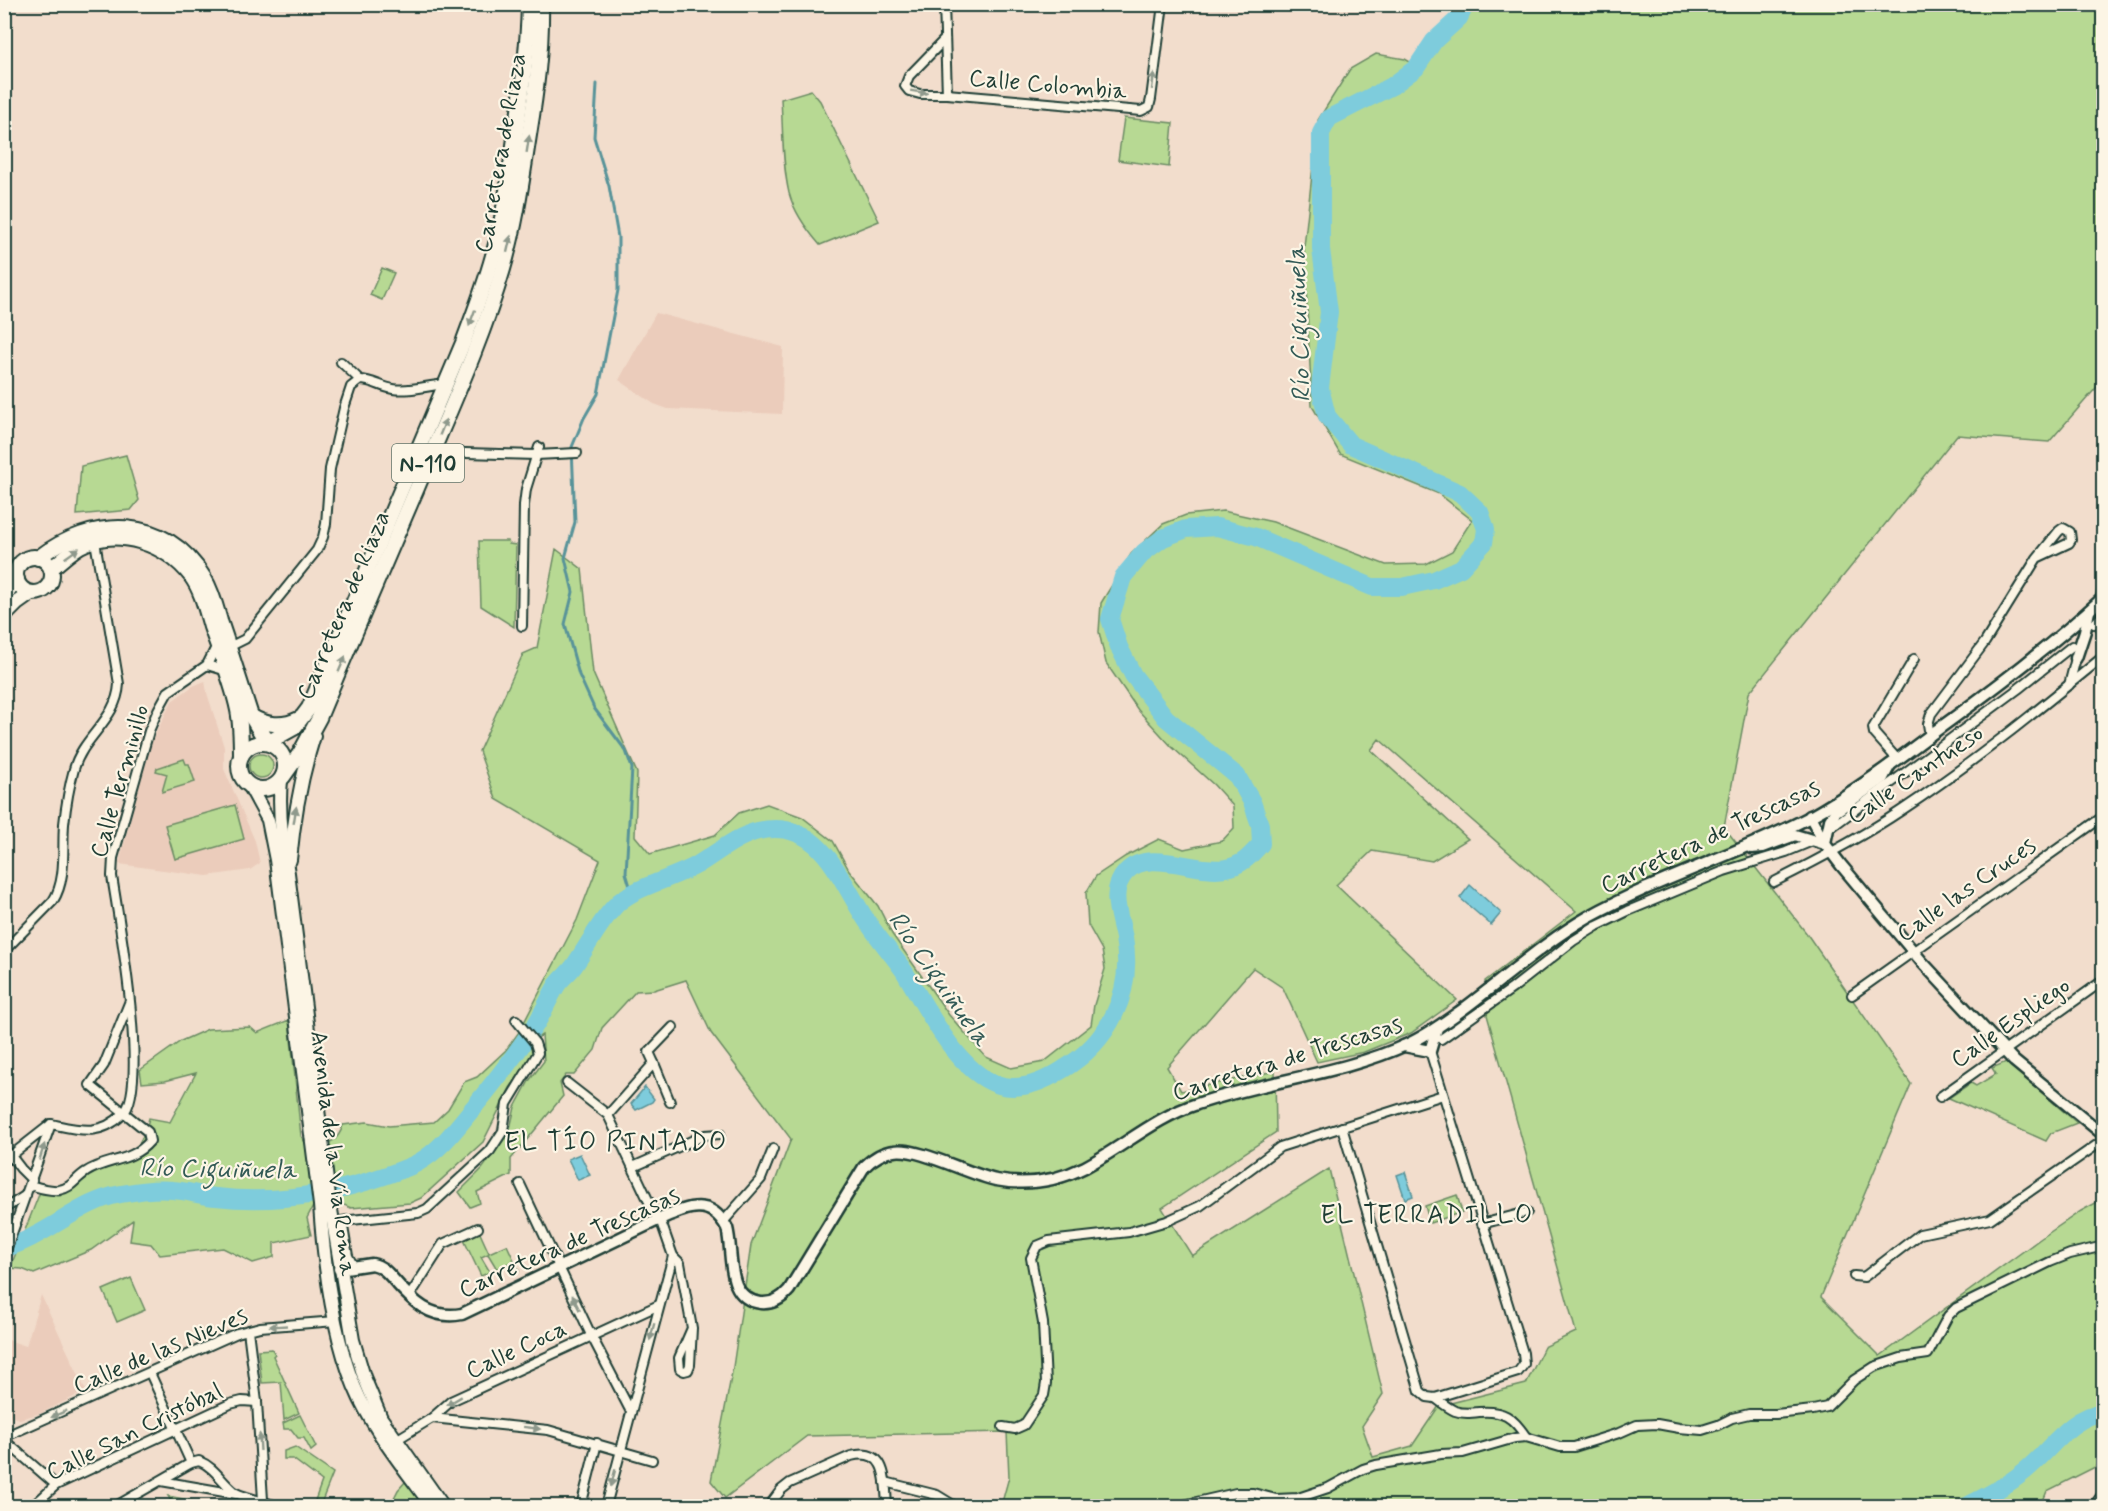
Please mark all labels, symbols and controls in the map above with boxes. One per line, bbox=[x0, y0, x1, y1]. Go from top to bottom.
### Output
street label: Carretera de Riaza bbox=[469, 51, 534, 256]
street label: Calle Colombia bbox=[968, 63, 1129, 108]
one-way arrow bbox=[1148, 71, 1158, 90]
one-way arrow bbox=[910, 88, 929, 97]
one-way arrow bbox=[524, 134, 533, 153]
one-way arrow bbox=[505, 235, 515, 253]
water label: Río Ciguiñuela bbox=[1280, 243, 1323, 403]
one-way arrow bbox=[467, 309, 477, 327]
one-way arrow bbox=[438, 417, 448, 435]
road number: N-110 bbox=[392, 444, 464, 482]
street label: Carretera de Riaza bbox=[291, 506, 398, 705]
one-way arrow bbox=[63, 547, 79, 559]
one-way arrow bbox=[337, 655, 347, 673]
street label: Calle Terminillo bbox=[84, 701, 157, 861]
street label: Calle Cantueso bbox=[1842, 718, 1990, 832]
street label: Carretera de Trescasas bbox=[1596, 773, 1825, 902]
one-way arrow bbox=[291, 805, 300, 824]
street label: Calle las Cruces bbox=[1891, 831, 2043, 950]
water label: Río Ciguiñuela bbox=[877, 905, 998, 1056]
street label: Calle Espliego bbox=[1945, 971, 2077, 1076]
street label: Carretera de Trescasas bbox=[1169, 1010, 1406, 1109]
street label: Avenida de la Vía Roma bbox=[302, 1029, 363, 1278]
district label: EL TÍO PINTADO bbox=[504, 1125, 728, 1160]
one-way arrow bbox=[37, 1143, 47, 1161]
water label: Río Ciguiñuela bbox=[139, 1152, 298, 1191]
street label: Carretera de Trescasas bbox=[454, 1181, 685, 1306]
district label: EL TERRADILLO bbox=[1320, 1199, 1534, 1233]
one-way arrow bbox=[571, 1295, 581, 1312]
street label: Calle de las Nieves bbox=[69, 1301, 253, 1402]
street label: Calle Coca bbox=[461, 1314, 572, 1387]
one-way arrow bbox=[268, 1322, 287, 1331]
one-way arrow bbox=[647, 1323, 656, 1341]
street label: Calle San Cristóbal bbox=[41, 1376, 228, 1489]
one-way arrow bbox=[446, 1395, 462, 1406]
one-way arrow bbox=[50, 1409, 68, 1419]
one-way arrow bbox=[523, 1423, 542, 1433]
one-way arrow bbox=[255, 1432, 264, 1451]
one-way arrow bbox=[608, 1469, 617, 1487]

